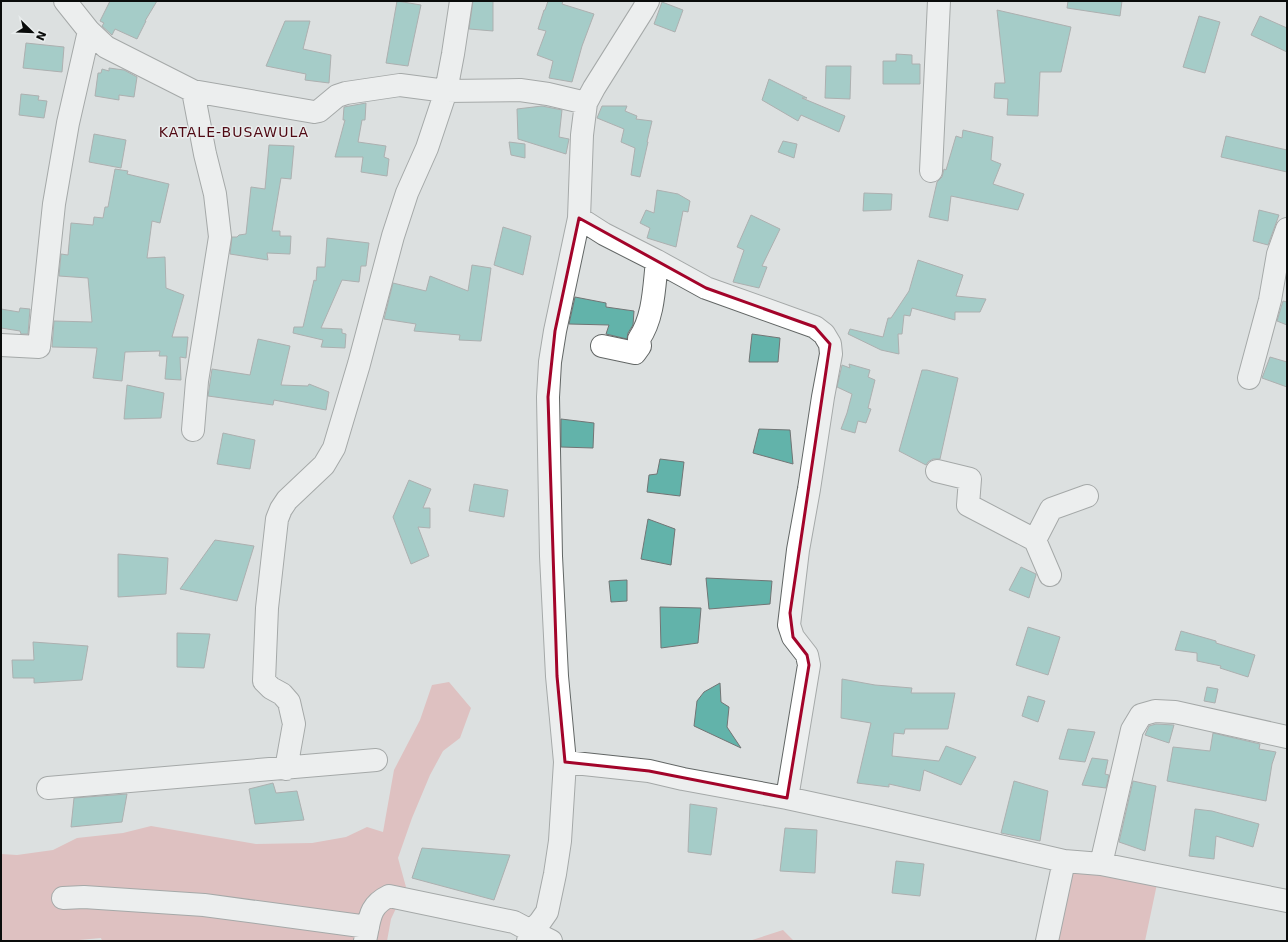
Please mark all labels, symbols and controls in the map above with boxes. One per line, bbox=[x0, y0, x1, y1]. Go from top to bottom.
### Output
north arrow bbox=[12, 12, 52, 52]
text: N bbox=[33, 29, 49, 42]
district label: KATALE-BUSAWULA bbox=[159, 124, 309, 140]

